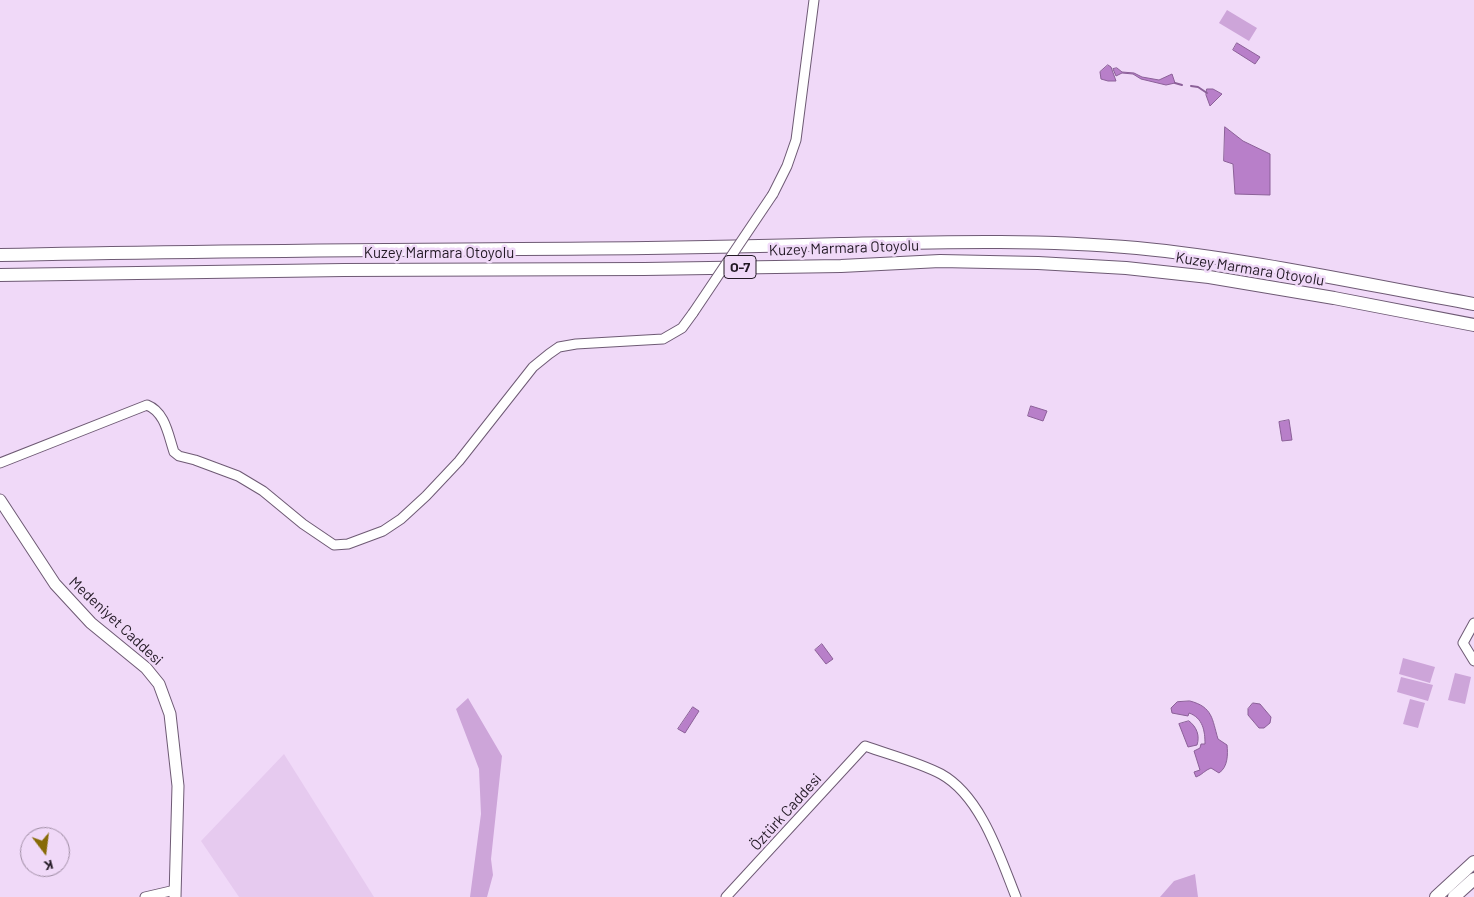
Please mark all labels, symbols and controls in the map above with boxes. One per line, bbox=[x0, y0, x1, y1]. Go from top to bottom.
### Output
street label: Kuzey Marmara Otoyolu bbox=[769, 236, 919, 260]
street label: Kuzey Marmara Otoyolu bbox=[364, 244, 514, 262]
street label: Kuzey Marmara Otoyolu bbox=[1174, 248, 1326, 290]
road number: O-7 bbox=[724, 256, 756, 278]
street label: Medeniyet Caddesi bbox=[65, 573, 167, 669]
street label: Öztürk Caddesi bbox=[747, 770, 825, 854]
north arrow bbox=[20, 827, 70, 877]
text: K bbox=[42, 857, 55, 875]

